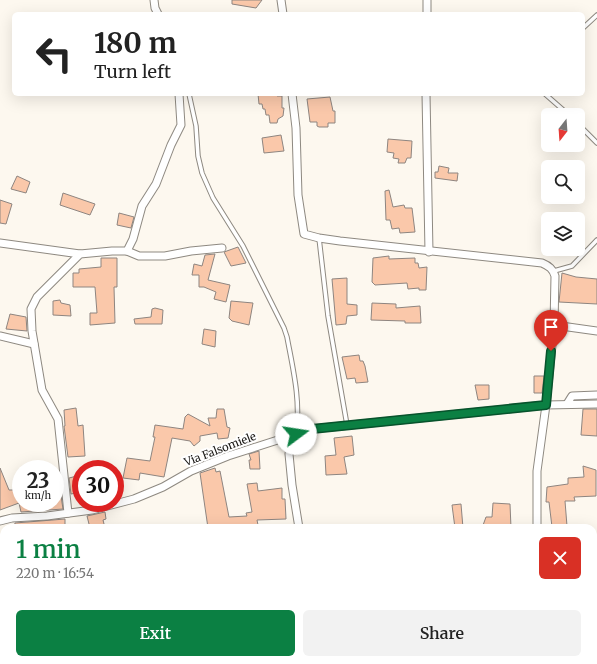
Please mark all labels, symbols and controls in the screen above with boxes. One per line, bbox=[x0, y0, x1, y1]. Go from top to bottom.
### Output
text: 180 m bbox=[94, 25, 177, 61]
icon: left bbox=[28, 28, 80, 80]
text: Turn left bbox=[94, 60, 171, 83]
north arrow bbox=[541, 108, 585, 152]
map controls bbox=[541, 108, 585, 256]
button: search bbox=[541, 160, 585, 204]
button: layers bbox=[541, 212, 585, 256]
pin bbox=[534, 310, 568, 351]
icon: arrive bbox=[540, 316, 562, 338]
position arrow bbox=[275, 413, 317, 455]
street label: Via Falsomiele bbox=[181, 429, 258, 470]
speed limit sign: 30 bbox=[72, 460, 124, 512]
text: 23 bbox=[27, 468, 49, 493]
text: km/h bbox=[25, 489, 51, 502]
text: 1 min bbox=[16, 534, 81, 565]
button: close bbox=[539, 537, 581, 579]
text: 220 m · 16:54 bbox=[16, 565, 94, 582]
button: Exit bbox=[16, 610, 295, 656]
button: Share bbox=[303, 610, 581, 656]

